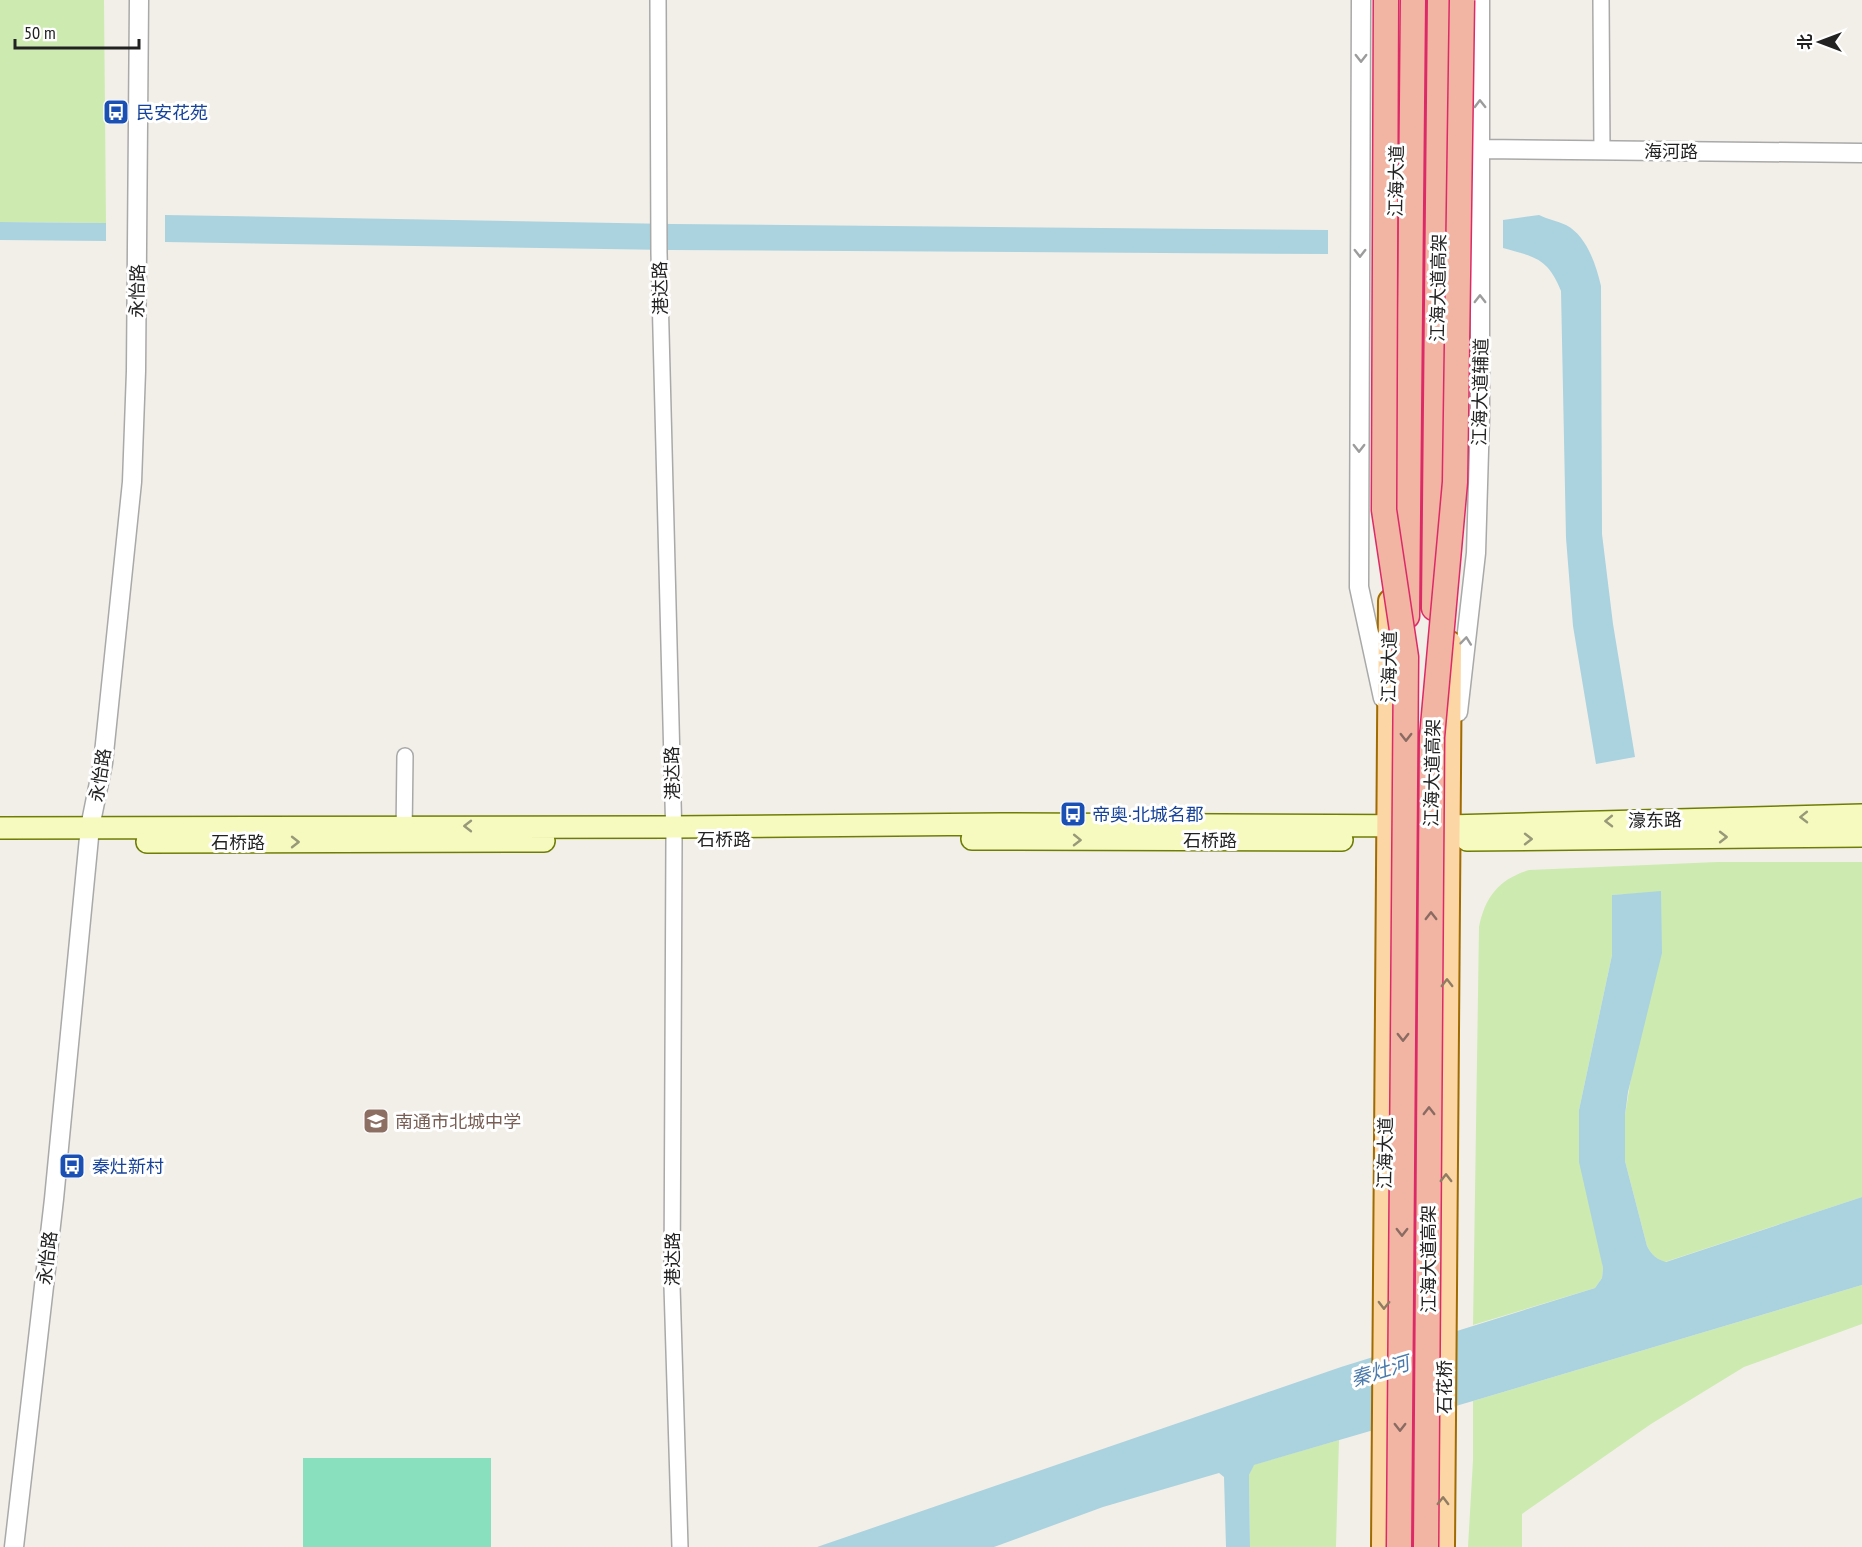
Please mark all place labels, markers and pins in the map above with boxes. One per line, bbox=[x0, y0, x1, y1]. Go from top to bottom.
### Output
bus stop icon: 民安花苑 bbox=[101, 97, 131, 127]
place label: 民安花苑 bbox=[136, 101, 208, 124]
bus stop icon: 帝奥·北城名郡 bbox=[1058, 799, 1088, 829]
place label: 帝奥·北城名郡 bbox=[1092, 803, 1204, 826]
school or university icon: 南通市北城中学 bbox=[361, 1106, 391, 1136]
place label: 南通市北城中学 bbox=[395, 1110, 521, 1133]
bus stop icon: 秦灶新村 bbox=[57, 1151, 87, 1181]
place label: 秦灶新村 bbox=[92, 1155, 164, 1178]

